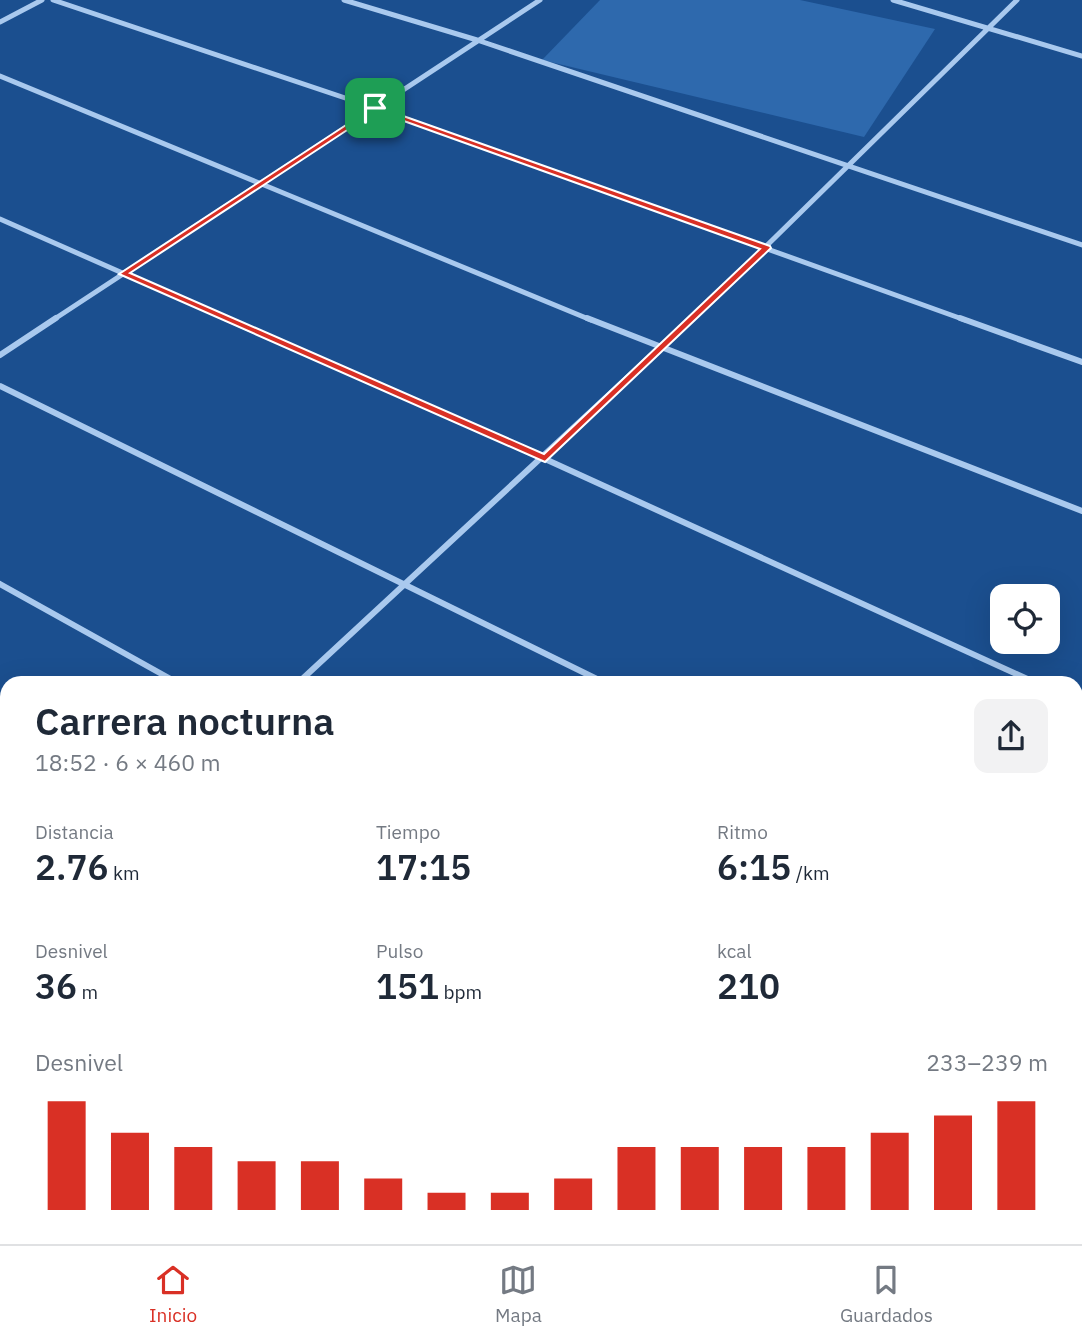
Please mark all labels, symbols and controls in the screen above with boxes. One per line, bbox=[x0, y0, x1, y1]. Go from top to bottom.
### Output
pin bbox=[345, 78, 405, 138]
icon: arrive bbox=[356, 89, 394, 127]
map controls bbox=[990, 584, 1060, 654]
button: locate bbox=[990, 584, 1060, 654]
text: Carrera nocturna bbox=[35, 696, 335, 745]
button: share bbox=[974, 699, 1048, 773]
text: 18:52 · 6 × 460 m bbox=[35, 747, 221, 777]
text: Distancia bbox=[35, 820, 114, 844]
text: Tiempo bbox=[376, 820, 440, 844]
text: Ritmo bbox=[717, 820, 768, 844]
text: 2.76 bbox=[35, 844, 108, 890]
text: 17:15 bbox=[376, 844, 471, 890]
text: 6:15 bbox=[717, 844, 791, 890]
text: km bbox=[108, 861, 140, 885]
text: /km bbox=[791, 861, 830, 885]
text: Desnivel bbox=[35, 939, 108, 963]
text: Pulso bbox=[376, 939, 423, 963]
text: kcal bbox=[717, 939, 752, 963]
text: 36 bbox=[35, 963, 77, 1009]
text: 151 bbox=[376, 963, 439, 1009]
text: 210 bbox=[717, 963, 780, 1009]
text: m bbox=[77, 980, 98, 1004]
text: bpm bbox=[439, 980, 482, 1004]
text: Desnivel bbox=[35, 1047, 123, 1077]
text: 233–239 m bbox=[926, 1047, 1048, 1077]
tab: Inicio bbox=[149, 1261, 197, 1327]
tab: Mapa bbox=[495, 1261, 542, 1327]
tab: Guardados bbox=[840, 1261, 933, 1327]

